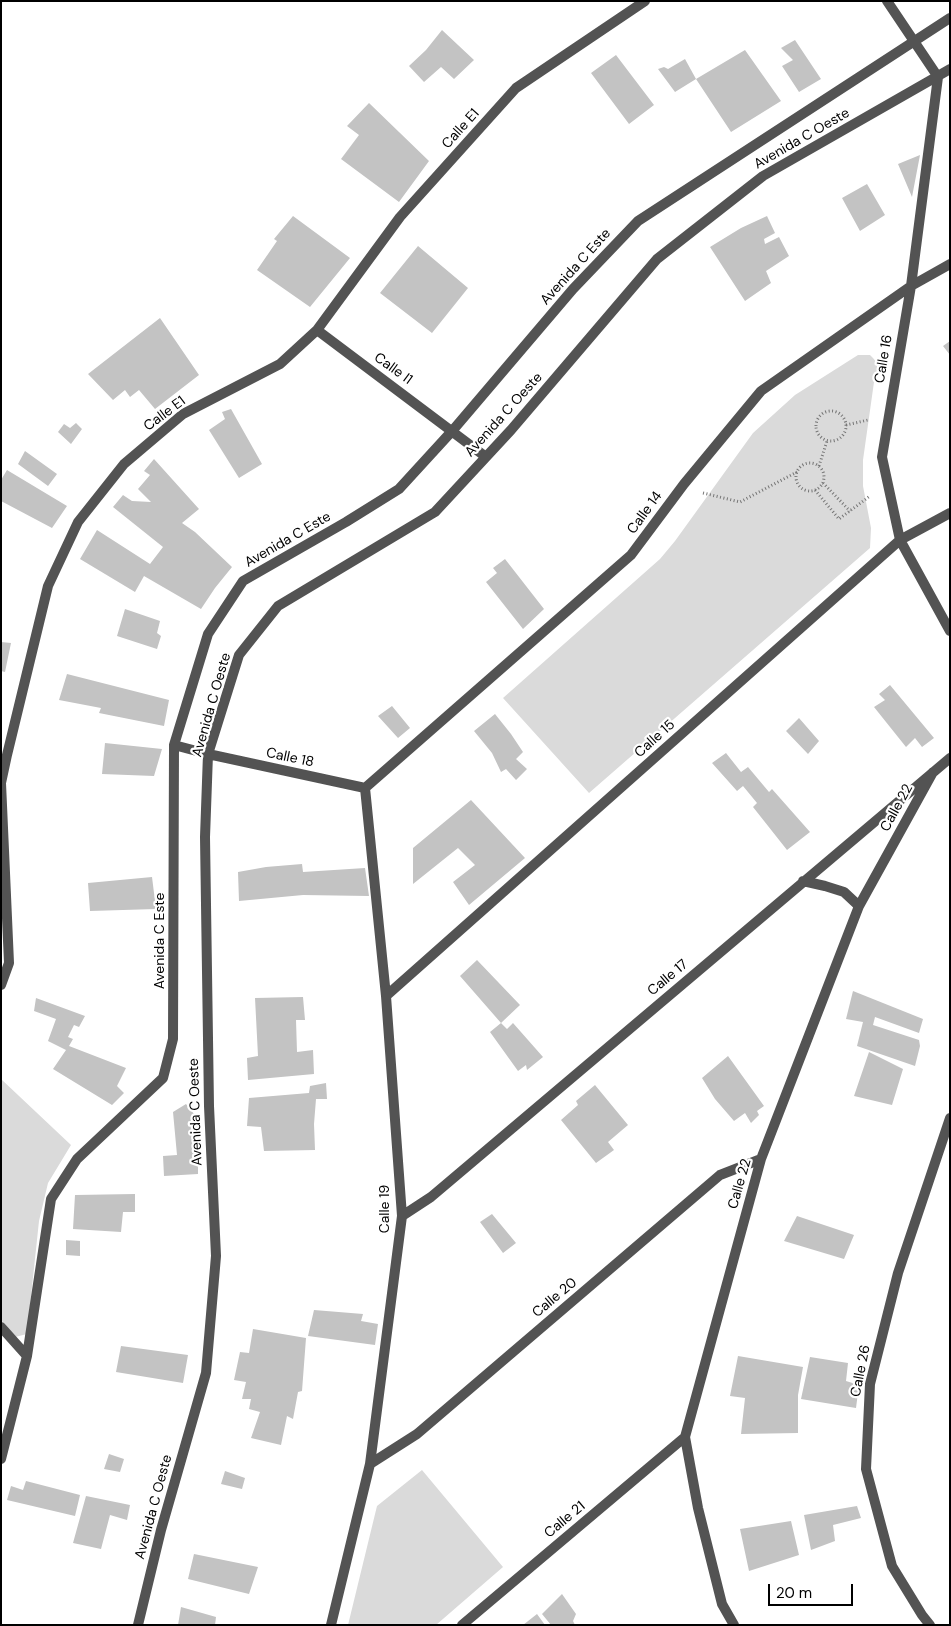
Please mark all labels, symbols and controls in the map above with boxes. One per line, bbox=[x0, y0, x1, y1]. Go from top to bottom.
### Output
street label: Avenida C Oeste bbox=[751, 105, 853, 173]
street label: Calle E1 bbox=[439, 106, 483, 152]
street label: Avenida C Este bbox=[537, 225, 615, 309]
street label: Calle 16 bbox=[871, 334, 897, 384]
street label: Calle I1 bbox=[371, 350, 415, 388]
street label: Avenida C Oeste bbox=[462, 369, 546, 461]
street label: Calle E1 bbox=[141, 393, 189, 435]
street label: Calle 14 bbox=[624, 488, 666, 538]
street label: Avenida C Este bbox=[242, 509, 334, 571]
street label: Avenida C Oeste bbox=[189, 651, 235, 759]
street label: Calle 15 bbox=[631, 717, 679, 761]
street label: Calle 18 bbox=[265, 745, 315, 771]
street label: Calle 22 bbox=[877, 781, 917, 835]
street label: Avenida C Este bbox=[152, 893, 168, 989]
street label: Calle 17 bbox=[644, 956, 692, 1000]
street label: Avenida C Oeste bbox=[186, 1058, 206, 1166]
street label: Calle 22 bbox=[725, 1157, 755, 1211]
street label: Calle 19 bbox=[377, 1185, 393, 1233]
street label: Calle 20 bbox=[529, 1275, 581, 1321]
street label: Calle 26 bbox=[848, 1344, 874, 1398]
street label: Avenida C Oeste bbox=[132, 1453, 176, 1561]
street label: Calle 21 bbox=[541, 1498, 589, 1542]
scale bar bbox=[771, 1574, 856, 1606]
text: 20 m bbox=[776, 1583, 812, 1603]

